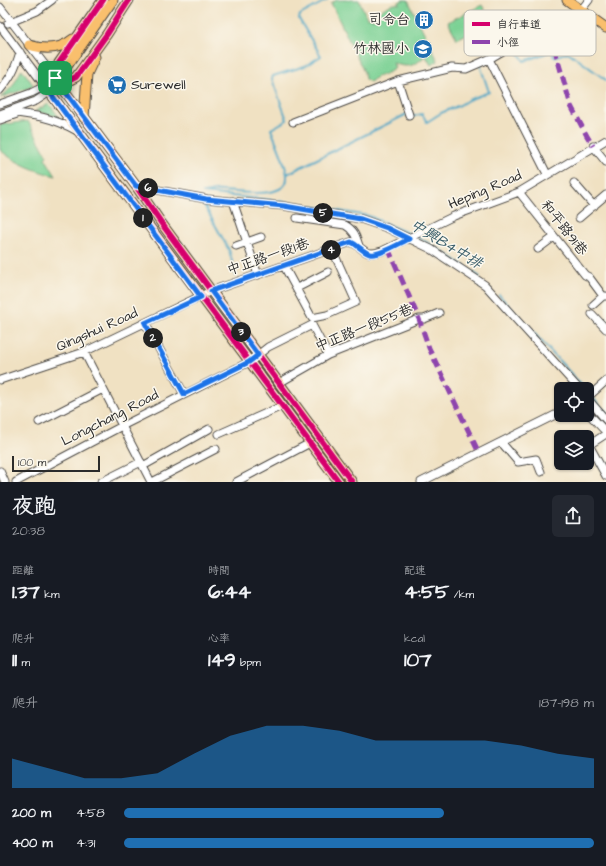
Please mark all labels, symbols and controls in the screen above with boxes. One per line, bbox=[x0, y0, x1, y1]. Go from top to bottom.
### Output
building icon: 司令台 bbox=[413, 9, 435, 31]
place label: 司令台 bbox=[368, 10, 410, 30]
legend bbox=[464, 10, 596, 56]
text: 自行車道 bbox=[497, 17, 541, 32]
text: 小徑 bbox=[497, 35, 519, 50]
school or university icon: 竹林國小 bbox=[412, 38, 434, 60]
place label: 竹林國小 bbox=[353, 39, 409, 59]
pin bbox=[38, 61, 72, 95]
icon: arrive bbox=[44, 67, 66, 89]
supermarket icon: Surewell bbox=[106, 74, 128, 96]
place label: Surewell bbox=[131, 75, 186, 95]
street label: Heping Road bbox=[445, 166, 525, 214]
pin: 6 bbox=[138, 178, 158, 198]
text: 6 bbox=[145, 180, 151, 195]
street label: 和平路91巷 bbox=[536, 196, 593, 261]
pin: 5 bbox=[313, 203, 333, 223]
text: 5 bbox=[319, 205, 327, 220]
pin: 1 bbox=[133, 208, 153, 228]
text: 1 bbox=[142, 210, 144, 225]
water label: 中興B4中排 bbox=[406, 214, 488, 275]
street label: 中正路一段1巷 bbox=[224, 233, 313, 280]
pin: 4 bbox=[321, 240, 341, 260]
text: 4 bbox=[327, 242, 335, 257]
street label: 中正路一段55巷 bbox=[312, 299, 417, 357]
street label: Qingshui Road bbox=[53, 303, 141, 357]
pin: 3 bbox=[231, 322, 251, 342]
text: 3 bbox=[238, 324, 244, 339]
pin: 2 bbox=[143, 328, 163, 348]
text: 2 bbox=[150, 330, 156, 345]
map controls bbox=[554, 382, 594, 470]
button: locate bbox=[554, 382, 594, 422]
street label: Longchang Road bbox=[58, 385, 162, 451]
button: layers bbox=[554, 430, 594, 470]
scale bar bbox=[12, 454, 100, 473]
text: 100 m bbox=[18, 455, 46, 470]
text: 夜跑 bbox=[12, 491, 56, 522]
button: share bbox=[552, 495, 594, 537]
text: 20:38 bbox=[12, 522, 45, 540]
text: 距離 bbox=[12, 563, 34, 578]
text: 時間 bbox=[208, 563, 230, 578]
text: 配速 bbox=[404, 563, 426, 578]
text: 1.37 bbox=[12, 578, 40, 606]
text: 6:44 bbox=[208, 578, 251, 606]
text: 4:55 bbox=[404, 578, 449, 606]
text: km bbox=[40, 587, 60, 602]
text: /km bbox=[449, 587, 474, 602]
text: 爬升 bbox=[12, 631, 34, 646]
text: 心率 bbox=[208, 631, 230, 646]
text: kcal bbox=[404, 631, 425, 646]
text: 11 bbox=[12, 646, 17, 674]
text: 149 bbox=[208, 646, 236, 674]
text: 107 bbox=[404, 646, 431, 674]
text: m bbox=[17, 655, 30, 670]
text: bpm bbox=[236, 655, 261, 670]
text: 爬升 bbox=[12, 694, 38, 712]
text: 187–198 m bbox=[539, 694, 594, 712]
text: 200 m bbox=[12, 804, 51, 822]
text: 4:58 bbox=[76, 804, 105, 822]
text: 400 m bbox=[12, 834, 53, 852]
text: 4:31 bbox=[76, 834, 95, 852]

